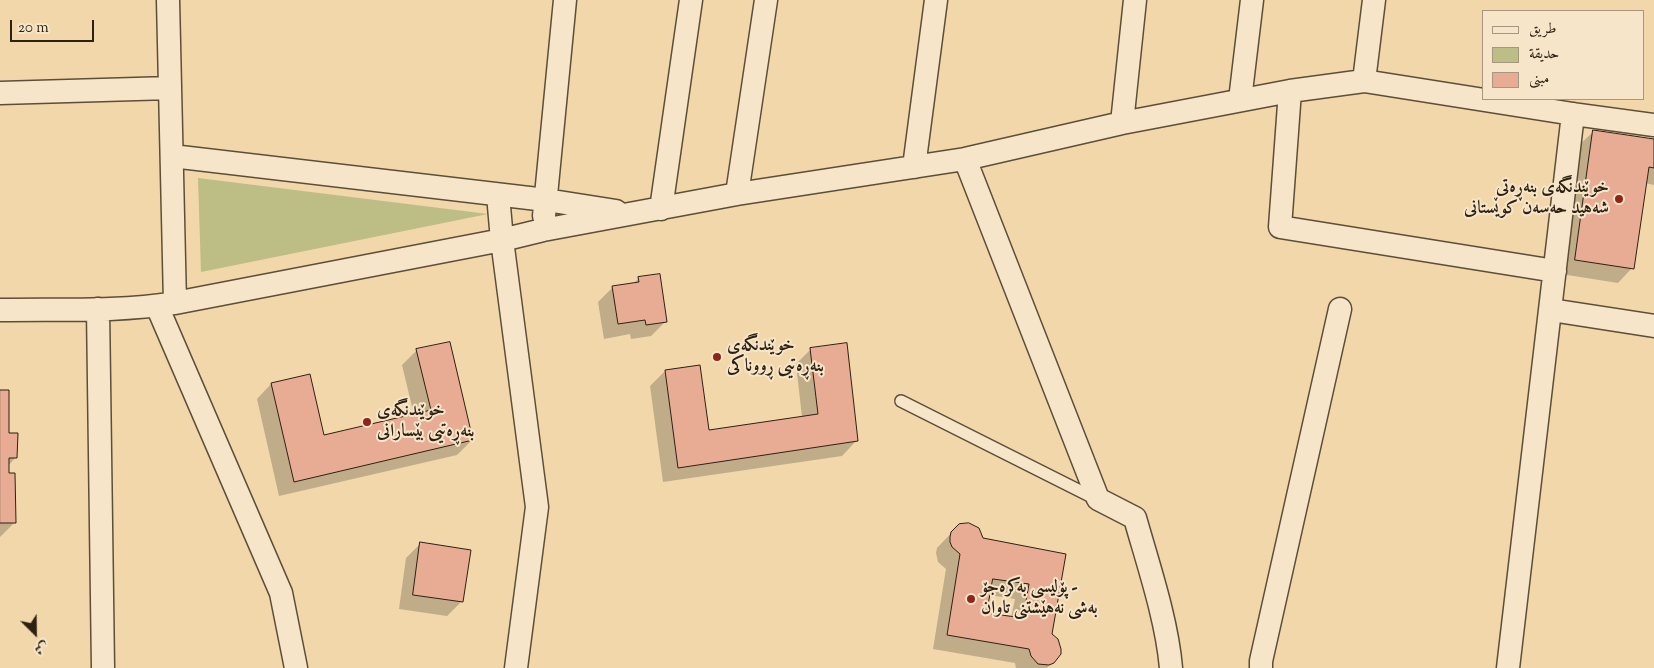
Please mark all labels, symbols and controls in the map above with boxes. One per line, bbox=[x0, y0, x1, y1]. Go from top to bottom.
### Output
scale bar bbox=[12, 10, 96, 42]
legend bbox=[1482, 10, 1644, 100]
text: 20 m bbox=[18, 18, 49, 39]
text: طريق bbox=[1529, 19, 1556, 40]
text: حديقة bbox=[1529, 44, 1559, 65]
text: مبنى bbox=[1529, 69, 1549, 90]
place label: خوێندنگەی بنەڕەتی شەهید حەسەن کوێستانی bbox=[1464, 178, 1609, 220]
marker: خوێندنگەی بنەڕەتی شەهید حەسەن کوێستانی bbox=[1613, 193, 1625, 205]
place label: خوێندنگەی بنەڕەتیی ڕووناکی bbox=[727, 336, 824, 378]
marker: خوێندنگەی بنەڕەتیی ڕووناکی bbox=[711, 351, 723, 363]
place label: خوێندنگەی بنەڕەتیی بێسارانی bbox=[377, 401, 474, 444]
marker: خوێندنگەی بنەڕەتیی بێسارانی bbox=[361, 416, 373, 428]
place label: پۆلیسی بەکرەجۆ - بەشی نەهێشتنی تاوان bbox=[981, 578, 1098, 620]
marker: پۆلیسی بەکرەجۆ - بەشی نەهێشتنی تاوان bbox=[965, 593, 977, 605]
north arrow bbox=[10, 608, 60, 658]
text: ش bbox=[31, 635, 51, 659]

